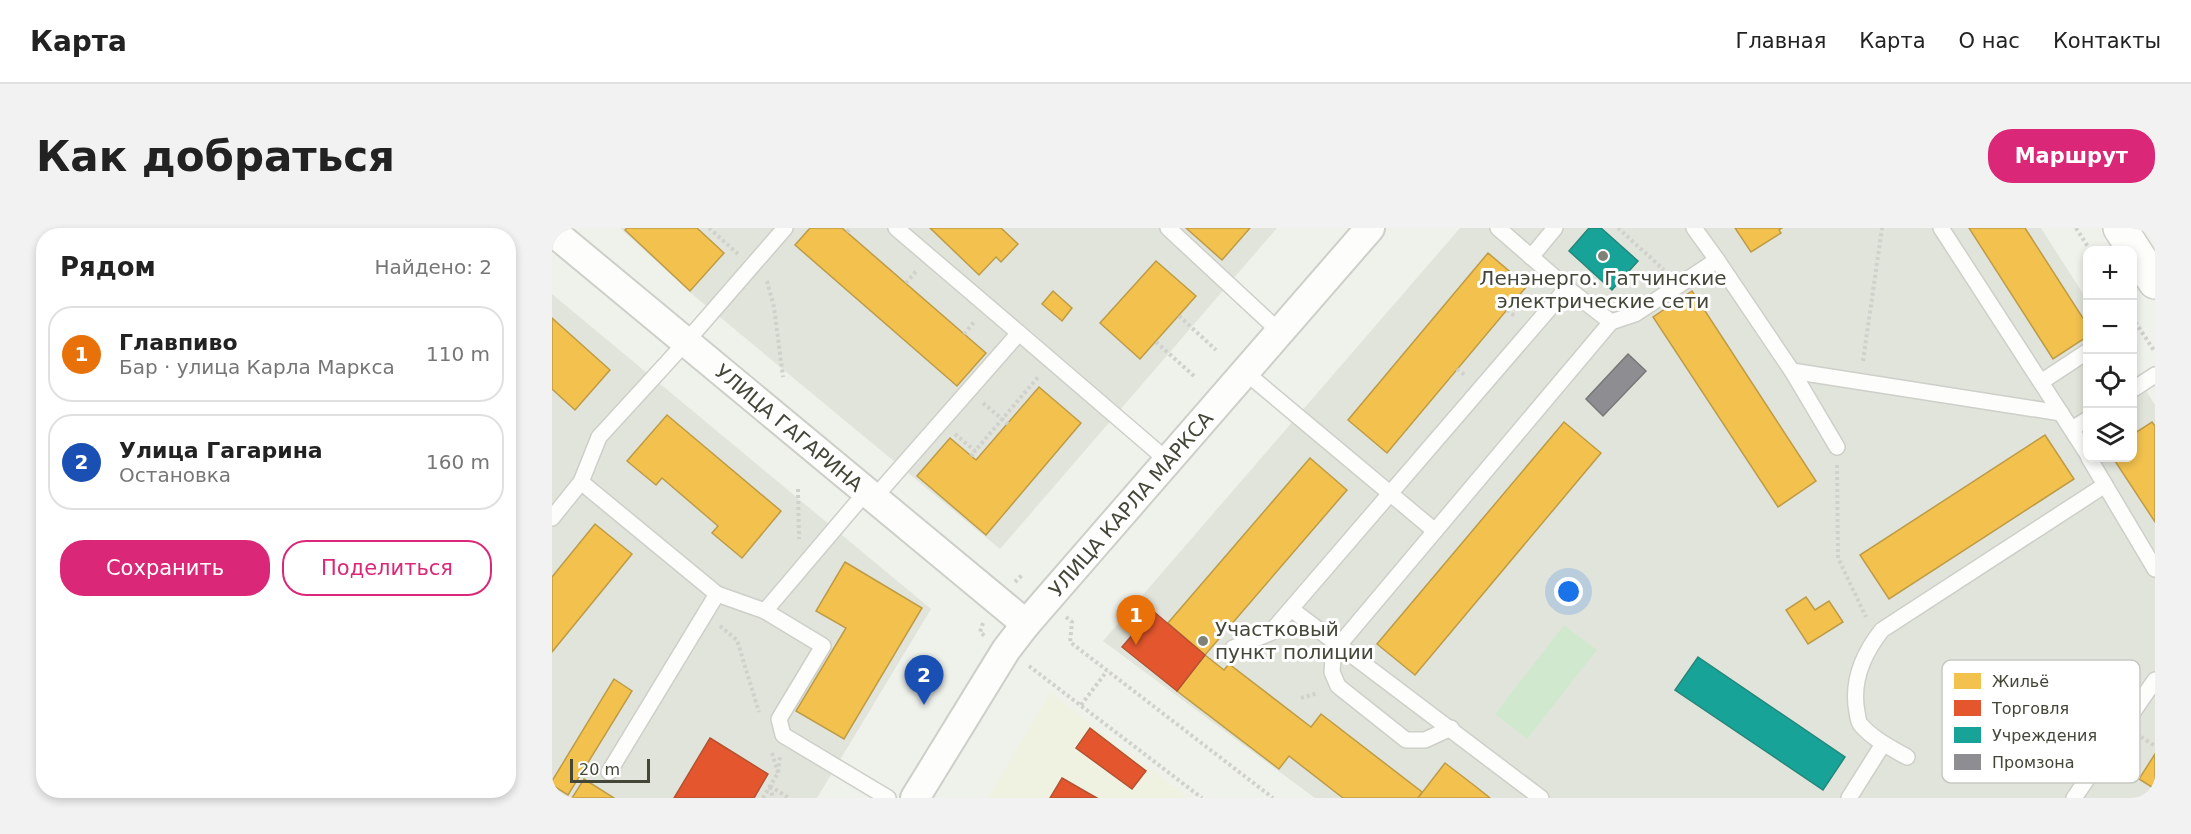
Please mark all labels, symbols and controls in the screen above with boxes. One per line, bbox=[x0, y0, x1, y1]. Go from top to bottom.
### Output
text: Карта bbox=[30, 25, 127, 58]
text: Главная bbox=[1736, 29, 1826, 53]
text: Карта bbox=[1859, 29, 1926, 53]
text: О нас bbox=[1959, 29, 2020, 53]
text: Контакты bbox=[2053, 29, 2161, 53]
button: Маршрут bbox=[1988, 129, 2155, 183]
text: Как добраться bbox=[36, 132, 395, 181]
map controls bbox=[2083, 246, 2137, 462]
button: + bbox=[2083, 246, 2137, 300]
marker: Ленэнерго. Гатчинские электрические сети bbox=[1596, 249, 1610, 263]
text: Рядом bbox=[60, 252, 156, 282]
text: Найдено: 2 bbox=[374, 255, 492, 279]
place label: Ленэнерго. Гатчинские электрические сети bbox=[1479, 266, 1727, 313]
button: − bbox=[2083, 300, 2137, 354]
text: Главпиво bbox=[119, 330, 238, 355]
text: 1 bbox=[75, 342, 88, 366]
text: 110 m bbox=[426, 342, 490, 366]
button: locate bbox=[2083, 354, 2137, 408]
text: Бар · улица Карла Маркса bbox=[119, 355, 395, 379]
street label: УЛИЦА ГАГАРИНА bbox=[710, 359, 868, 497]
street label: УЛИЦА КАРЛА МАРКСА bbox=[1044, 406, 1218, 602]
button: layers bbox=[2083, 408, 2137, 462]
text: Улица Гагарина bbox=[119, 438, 323, 463]
text: 2 bbox=[75, 450, 88, 474]
text: 160 m bbox=[426, 450, 490, 474]
text: Остановка bbox=[119, 463, 231, 487]
button: Сохранить bbox=[60, 540, 270, 596]
button: Поделиться bbox=[282, 540, 492, 596]
your location bbox=[1554, 577, 1583, 606]
pin: 1 bbox=[1116, 596, 1156, 645]
place label: Участковый пункт полиции bbox=[1215, 617, 1374, 664]
marker: Участковый пункт полиции bbox=[1196, 634, 1210, 648]
pin: 2 bbox=[904, 656, 944, 705]
legend bbox=[1942, 660, 2140, 783]
text: Жильё bbox=[1992, 672, 2049, 691]
text: Торговля bbox=[1991, 699, 2069, 718]
text: Учреждения bbox=[1992, 726, 2097, 745]
text: Промзона bbox=[1992, 753, 2075, 772]
scale bar bbox=[570, 756, 650, 784]
text: 20 m bbox=[579, 760, 620, 779]

